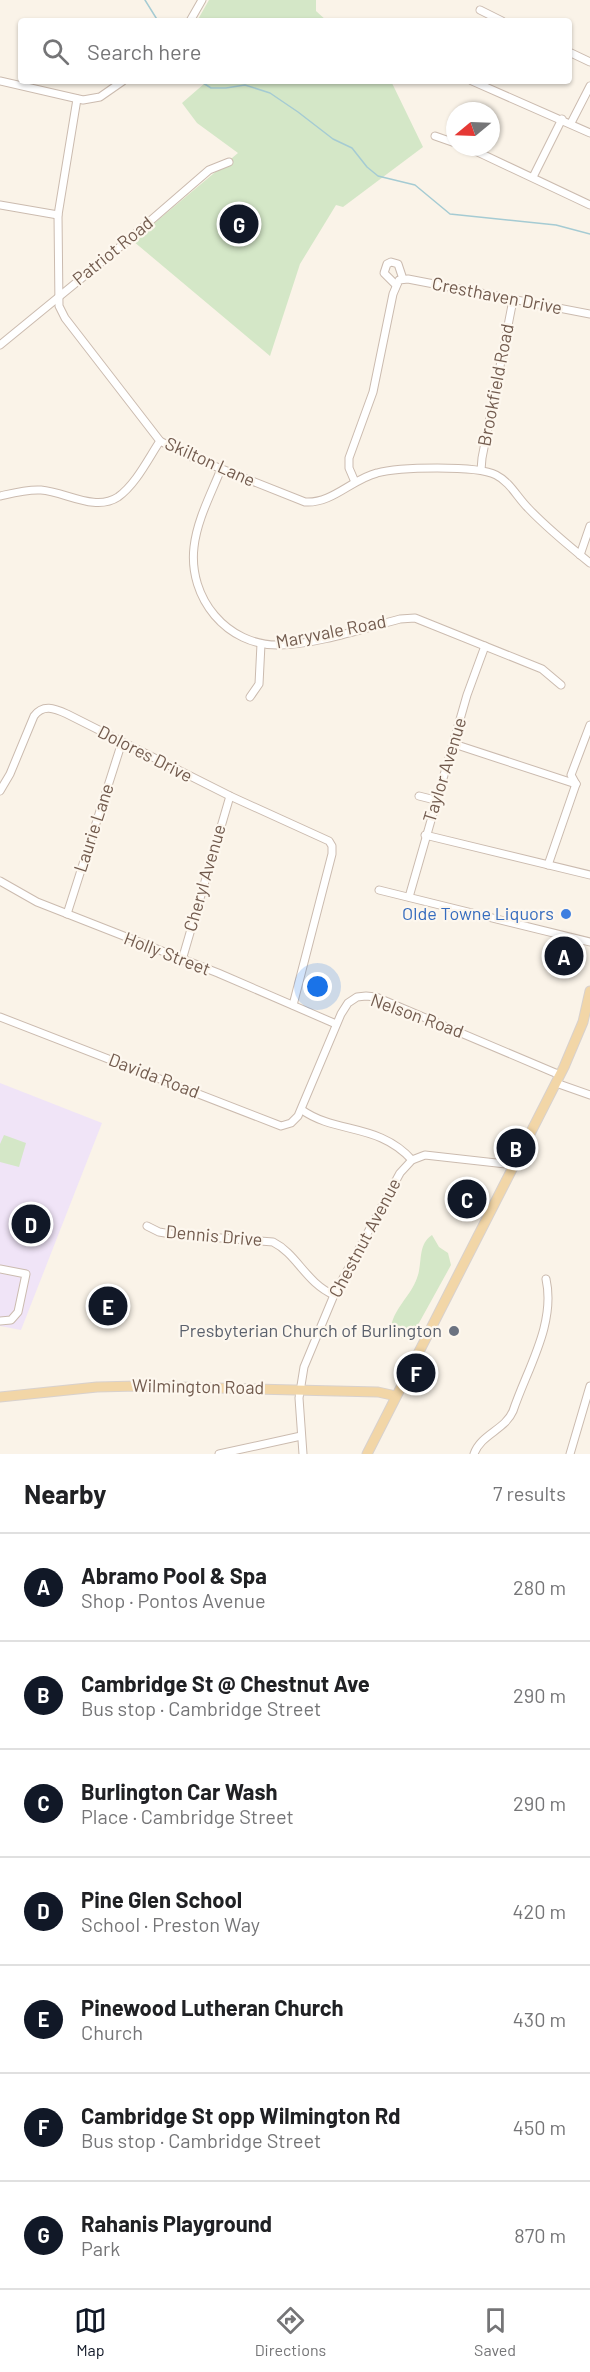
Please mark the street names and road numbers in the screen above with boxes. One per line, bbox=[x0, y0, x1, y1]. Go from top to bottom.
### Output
street label: Patriot Road bbox=[68, 211, 157, 289]
street label: Cresthaven Drive bbox=[430, 272, 564, 318]
street label: Brookfield Road bbox=[472, 322, 518, 448]
street label: Skilton Lane bbox=[162, 431, 259, 491]
street label: Maryvale Road bbox=[274, 610, 388, 653]
street label: Taylor Avenue bbox=[418, 715, 470, 825]
street label: Dolores Drive bbox=[95, 720, 196, 786]
street label: Laurie Lane bbox=[68, 781, 118, 875]
street label: Cheryl Avenue bbox=[178, 822, 230, 934]
street label: Holly Street bbox=[121, 927, 214, 980]
street label: Nelson Road bbox=[368, 988, 467, 1042]
street label: Davida Road bbox=[106, 1048, 203, 1102]
street label: Chestnut Avenue bbox=[323, 1174, 405, 1301]
street label: Dennis Drive bbox=[165, 1220, 263, 1250]
street label: Wilmington Road bbox=[132, 1374, 264, 1398]

